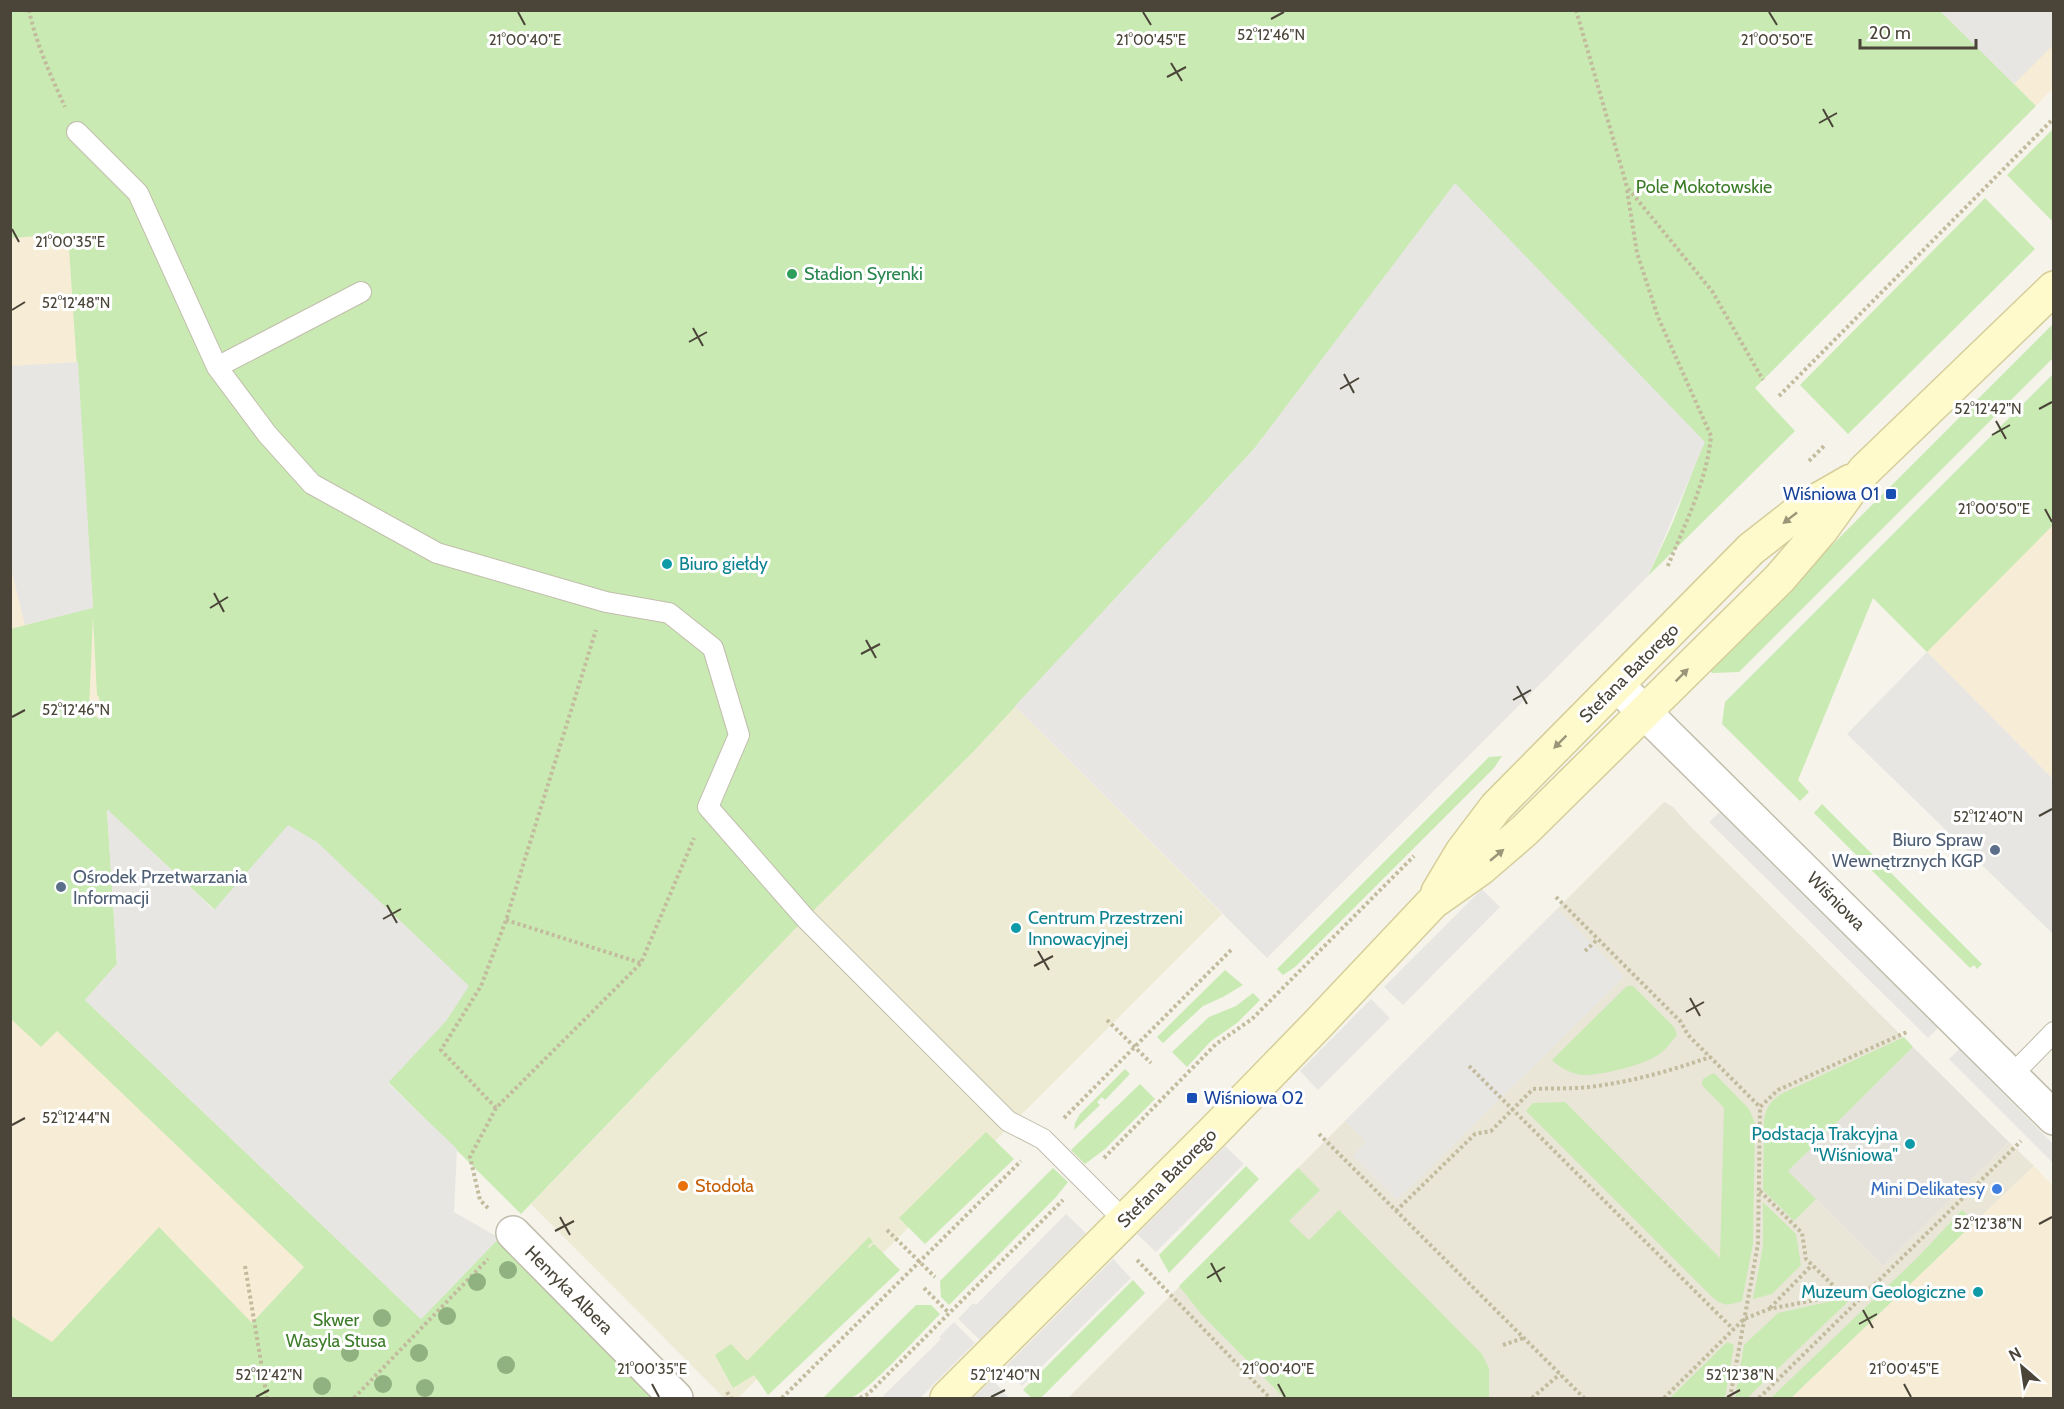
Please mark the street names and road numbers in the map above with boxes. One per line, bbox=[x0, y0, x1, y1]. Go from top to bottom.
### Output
street label: Stefana Batorego bbox=[1575, 619, 1683, 727]
street label: Wiśniowa bbox=[1802, 867, 1870, 935]
street label: Stefana Batorego bbox=[1113, 1124, 1221, 1232]
street label: Henryka Albera bbox=[520, 1241, 618, 1339]

